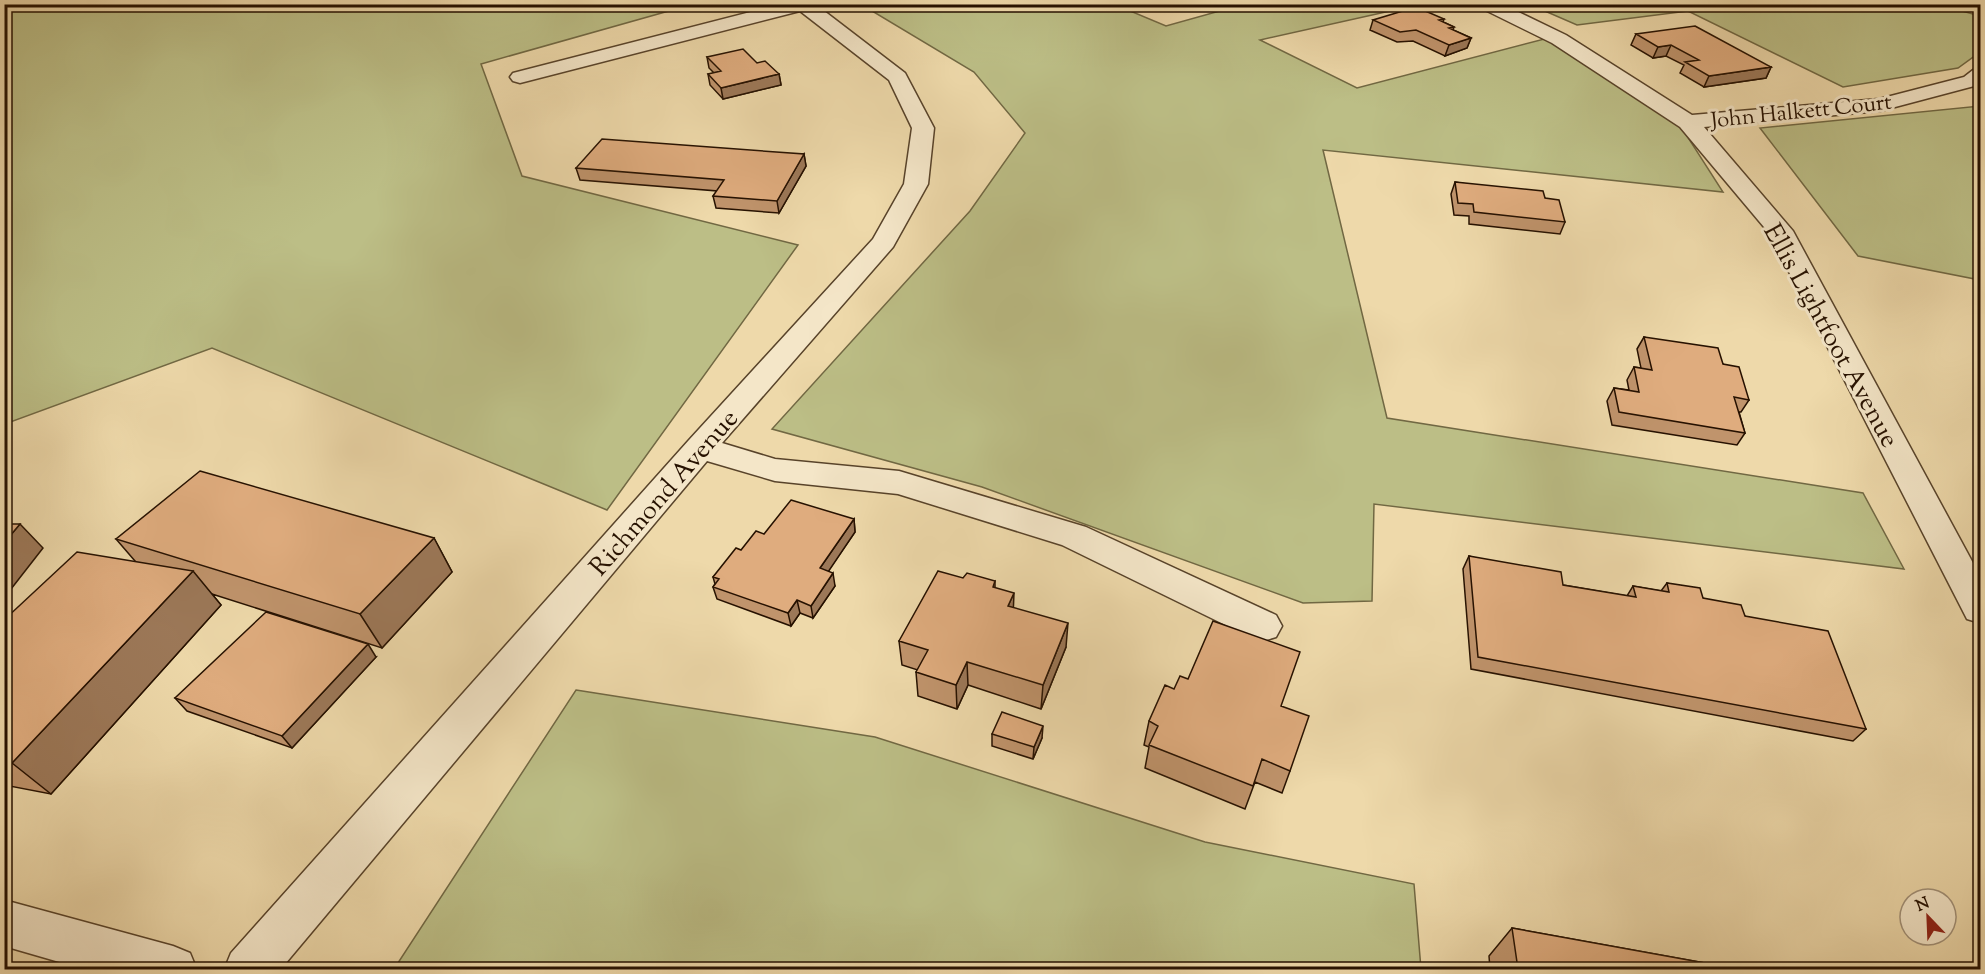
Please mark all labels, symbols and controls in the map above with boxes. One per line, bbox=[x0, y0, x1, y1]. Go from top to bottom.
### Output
street label: John Halkett Court bbox=[1708, 88, 1894, 139]
street label: Ellis Lightfoot Avenue bbox=[1753, 218, 1907, 455]
street label: Richmond Avenue bbox=[582, 402, 748, 585]
north arrow bbox=[1898, 887, 1958, 947]
text: N bbox=[1913, 892, 1934, 919]

